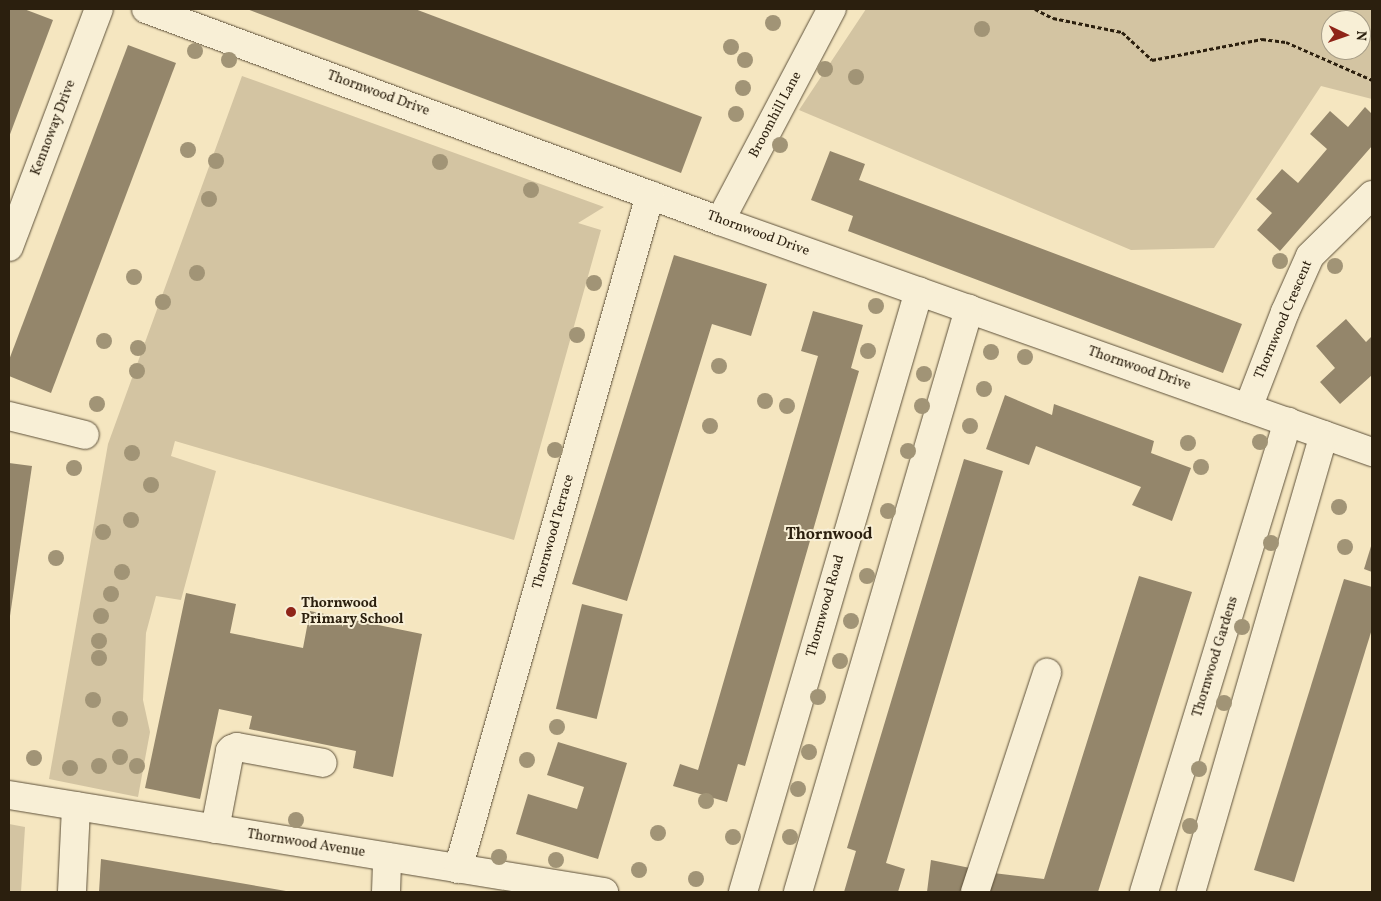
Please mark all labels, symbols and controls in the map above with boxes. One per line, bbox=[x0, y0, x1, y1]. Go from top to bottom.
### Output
north arrow bbox=[1321, 10, 1371, 60]
text: N bbox=[1351, 30, 1370, 41]
street label: Thornwood Drive bbox=[324, 68, 432, 120]
street label: Broomhill Lane bbox=[746, 69, 806, 161]
street label: Kennoway Drive bbox=[28, 78, 80, 178]
street label: Thornwood Drive bbox=[704, 208, 812, 260]
street label: Thornwood Crescent bbox=[1251, 258, 1317, 382]
street label: Thornwood Drive bbox=[1085, 344, 1193, 394]
street label: Thornwood Terrace bbox=[530, 472, 578, 592]
district label: Thornwood bbox=[785, 525, 873, 545]
street label: Thornwood Road bbox=[803, 553, 849, 659]
street label: Thornwood Gardens bbox=[1190, 594, 1242, 720]
place label: Thornwood Primary School bbox=[301, 596, 404, 628]
marker: Thornwood Primary School bbox=[285, 606, 297, 618]
street label: Thornwood Avenue bbox=[246, 826, 366, 862]

